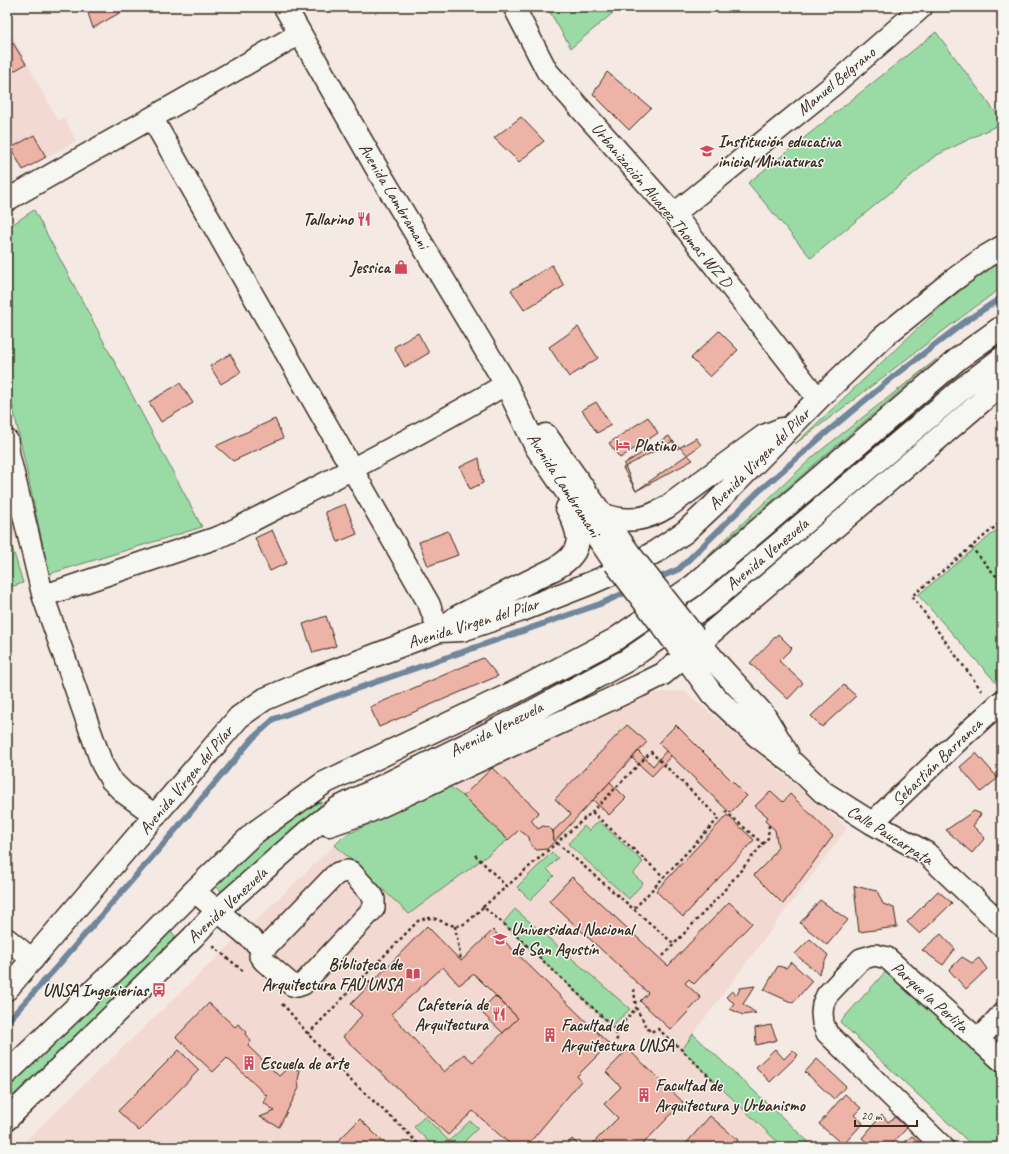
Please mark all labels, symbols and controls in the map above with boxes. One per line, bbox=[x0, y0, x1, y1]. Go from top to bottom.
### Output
street label: Manuel Belgrano bbox=[792, 41, 880, 120]
street label: Urbanización Alvarez Thomas WZ D bbox=[587, 118, 739, 293]
place label: Institución educativa inicial Miniaturas bbox=[718, 131, 843, 172]
street label: Avenida Lambramani bbox=[354, 139, 435, 254]
school or university icon: Institución educativa inicial Miniaturas bbox=[699, 143, 715, 159]
place label: Tallarino bbox=[303, 209, 355, 230]
restaurant icon: Tallarino bbox=[356, 211, 372, 227]
place label: Jessica bbox=[349, 257, 392, 278]
shop icon: Jessica bbox=[393, 259, 409, 275]
street label: Avenida Virgen del Pilar bbox=[704, 402, 816, 514]
street label: Avenida Lambramani bbox=[523, 429, 606, 543]
place label: Platino bbox=[634, 435, 677, 456]
hotel icon: Platino bbox=[615, 437, 631, 453]
street label: Avenida Venezuela bbox=[721, 513, 814, 595]
street label: Avenida Virgen del Pilar bbox=[405, 593, 543, 653]
street label: Avenida Venezuela bbox=[446, 696, 547, 761]
street label: Sebastián Barranca bbox=[887, 712, 988, 810]
street label: Avenida Virgen del Pilar bbox=[134, 720, 239, 839]
street label: Calle Paucarpata bbox=[843, 800, 938, 870]
street label: Avenida Venezuela bbox=[183, 862, 272, 947]
place label: Universidad Nacional de San Agustín bbox=[511, 919, 636, 960]
school or university icon: Universidad Nacional de San Agustín bbox=[492, 931, 508, 947]
place label: Biblioteca de Arquitectura FAU UNSA bbox=[262, 954, 403, 995]
street label: Parque la Perlita bbox=[887, 957, 974, 1038]
library icon: Biblioteca de Arquitectura FAU UNSA bbox=[405, 966, 421, 982]
place label: UNSA Ingenierias bbox=[43, 980, 150, 1001]
bus stop icon: UNSA Ingenierias bbox=[151, 982, 167, 998]
place label: Cafetería de Arquitectura bbox=[415, 994, 490, 1035]
restaurant icon: Cafetería de Arquitectura bbox=[491, 1006, 507, 1022]
place label: Facultad de Arquitectura UNSA bbox=[561, 1015, 675, 1056]
building icon: Facultad de Arquitectura UNSA bbox=[542, 1027, 558, 1043]
place label: Escuela de arte bbox=[260, 1053, 350, 1074]
building icon: Escuela de arte bbox=[241, 1055, 257, 1071]
place label: Facultad de Arquitectura y Urbanismo bbox=[655, 1075, 806, 1116]
building icon: Facultad de Arquitectura y Urbanismo bbox=[636, 1087, 652, 1103]
scale bar bbox=[855, 1102, 917, 1128]
text: 20 m bbox=[861, 1108, 883, 1124]

